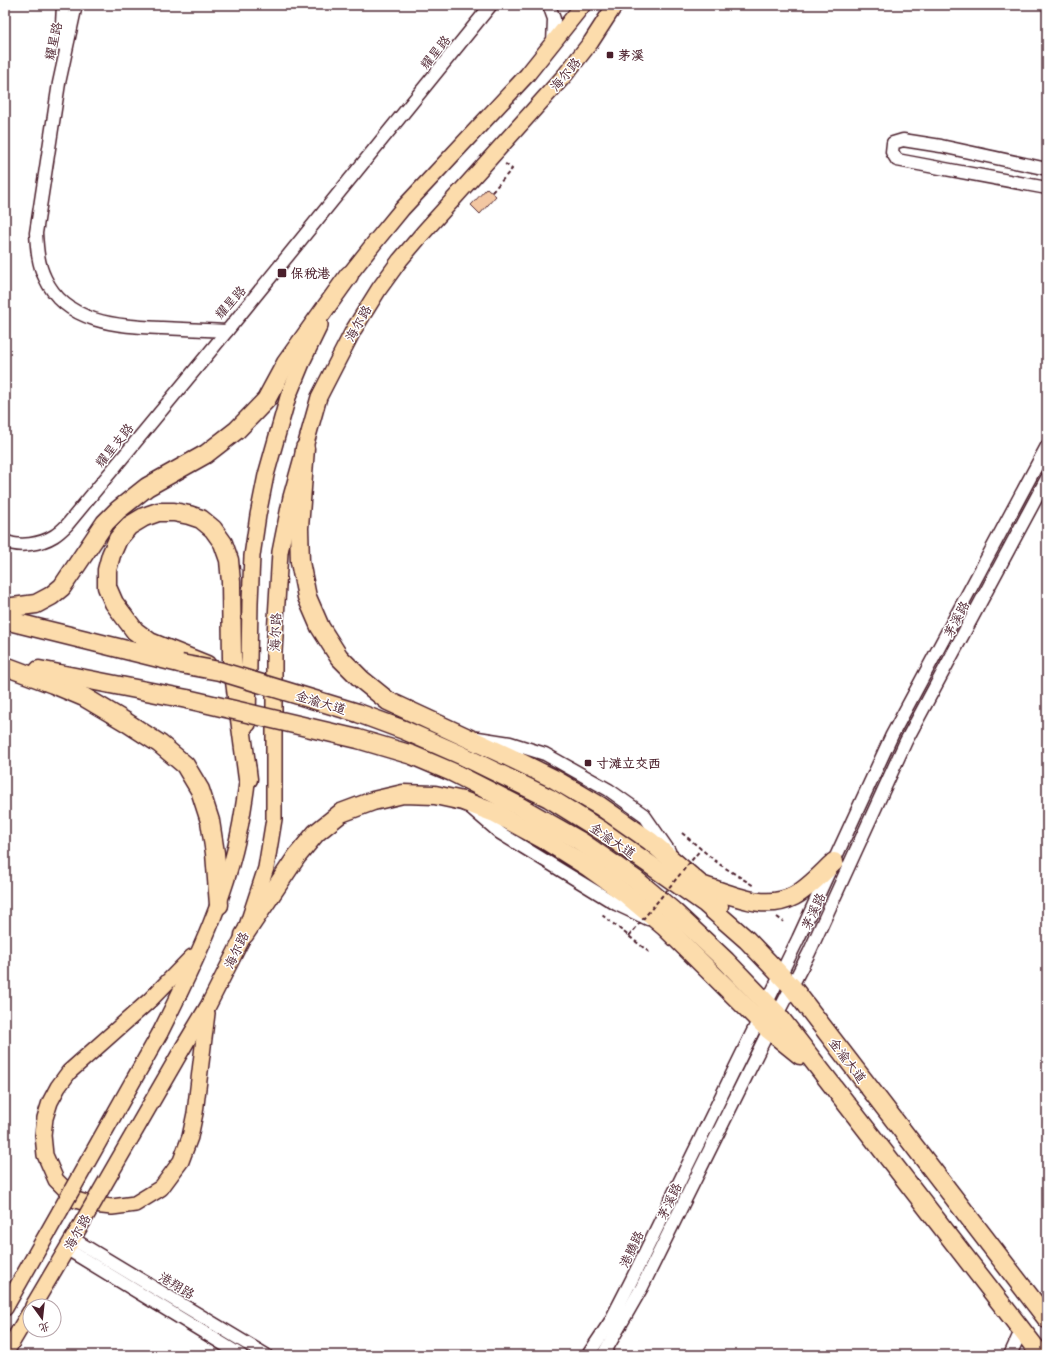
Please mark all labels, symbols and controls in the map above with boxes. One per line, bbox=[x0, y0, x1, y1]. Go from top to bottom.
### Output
street label: 耀星路 bbox=[42, 20, 66, 62]
street label: 耀星路 bbox=[417, 32, 454, 73]
place label: 茅溪 bbox=[618, 48, 644, 64]
marker: 茅溪 bbox=[605, 50, 615, 60]
street label: 海尔路 bbox=[547, 55, 584, 95]
place label: 保税港 bbox=[291, 266, 330, 282]
marker: 保税港 bbox=[276, 267, 288, 279]
street label: 耀星路 bbox=[212, 283, 250, 323]
street label: 海尔路 bbox=[342, 303, 376, 344]
street label: 耀星支路 bbox=[92, 420, 137, 471]
street label: 茅溪路 bbox=[941, 598, 973, 640]
street label: 海尔路 bbox=[267, 612, 285, 652]
street label: 金渝大道 bbox=[293, 688, 348, 718]
place label: 寸滩立交西 bbox=[596, 756, 661, 772]
marker: 寸滩立交西 bbox=[583, 758, 593, 768]
street label: 金渝大道 bbox=[586, 820, 638, 862]
street label: 茅溪路 bbox=[798, 890, 829, 932]
street label: 海尔路 bbox=[221, 929, 253, 971]
street label: 金渝大道 bbox=[825, 1035, 869, 1086]
street label: 茅溪路 bbox=[654, 1180, 686, 1222]
street label: 海尔路 bbox=[61, 1212, 95, 1253]
street label: 港腾路 bbox=[616, 1228, 648, 1270]
street label: 港翔路 bbox=[156, 1269, 197, 1303]
north arrow bbox=[22, 1298, 62, 1338]
text: 北 bbox=[37, 1319, 51, 1335]

